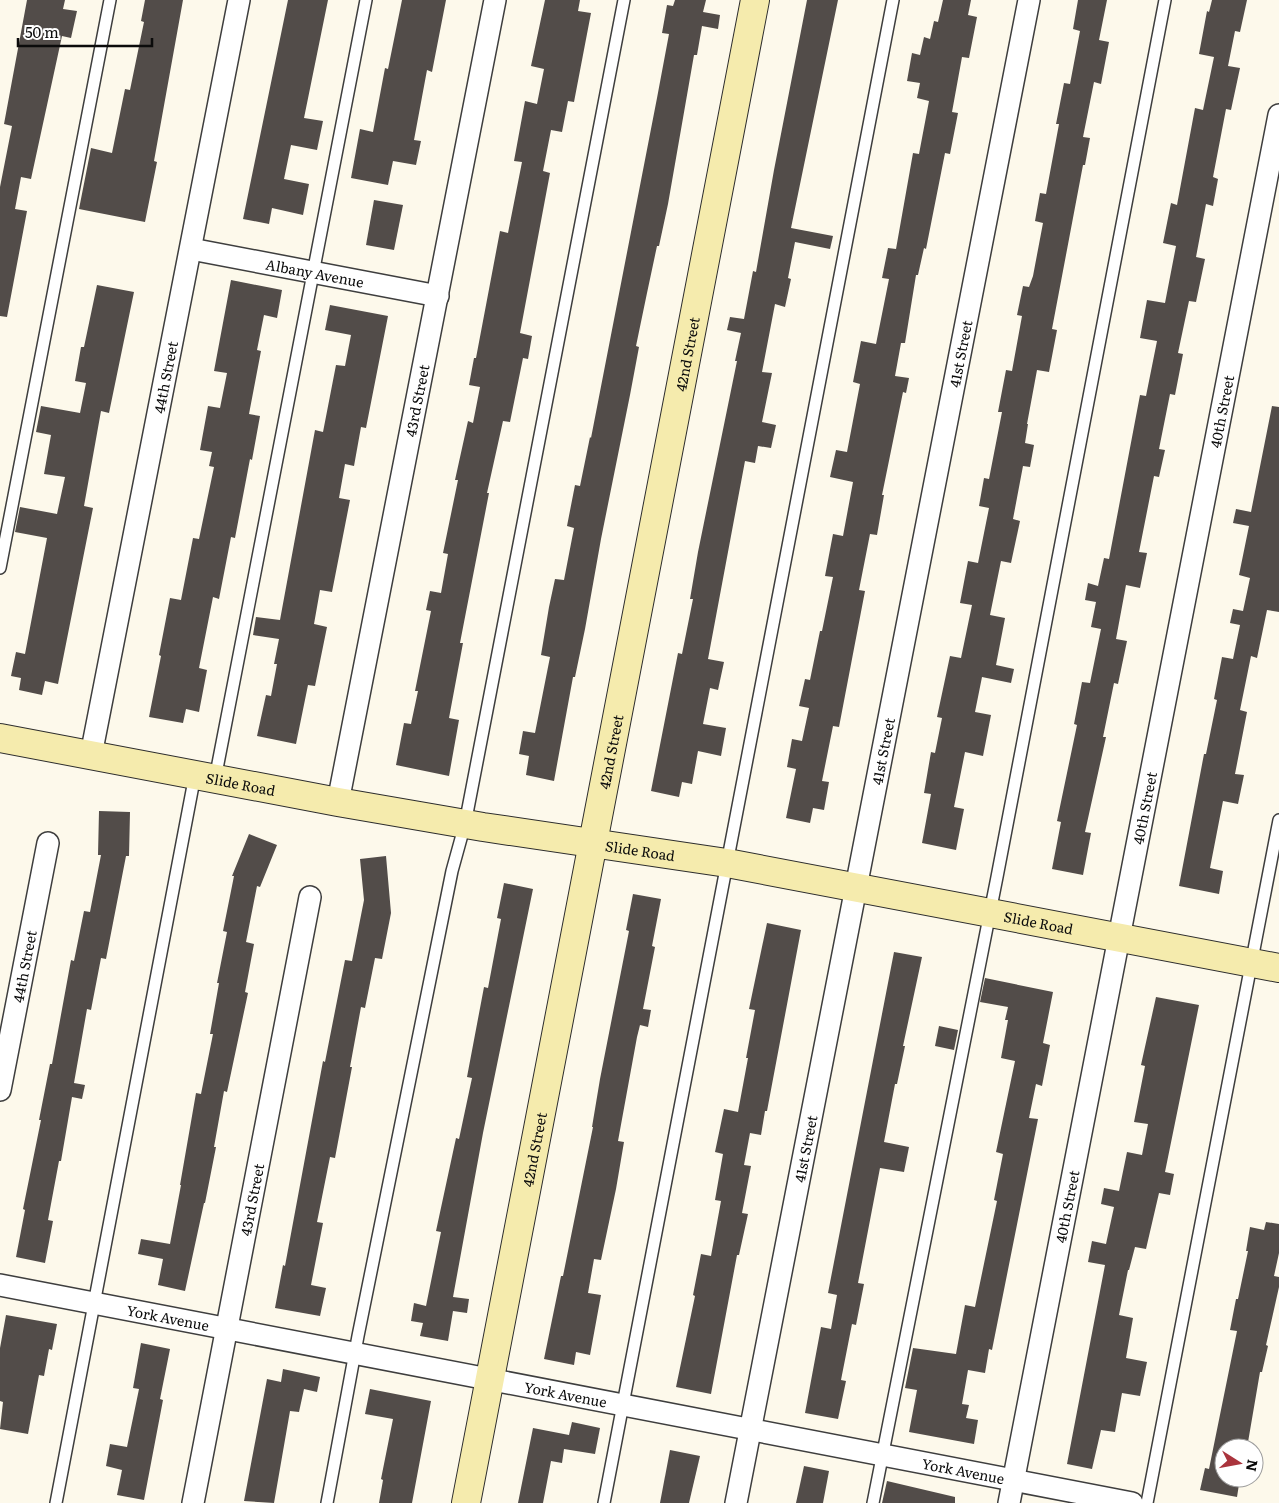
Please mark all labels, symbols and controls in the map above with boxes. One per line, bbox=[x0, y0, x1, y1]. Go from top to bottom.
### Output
scale bar bbox=[18, 15, 151, 47]
text: 50 m bbox=[25, 20, 59, 43]
street label: Albany Avenue bbox=[264, 253, 366, 292]
street label: 42nd Street bbox=[670, 315, 704, 393]
street label: 41st Street bbox=[944, 318, 976, 389]
street label: 44th Street bbox=[148, 339, 182, 415]
street label: 43rd Street bbox=[400, 362, 433, 438]
street label: 40th Street bbox=[1204, 373, 1238, 450]
street label: 42nd Street bbox=[594, 712, 627, 791]
street label: 41st Street bbox=[866, 715, 899, 787]
street label: Slide Road bbox=[204, 767, 278, 800]
street label: 40th Street bbox=[1127, 770, 1161, 846]
street label: Slide Road bbox=[604, 835, 677, 865]
street label: Slide Road bbox=[1002, 906, 1075, 939]
street label: 44th Street bbox=[7, 928, 41, 1004]
street label: 42nd Street bbox=[517, 1110, 551, 1188]
street label: 41st Street bbox=[789, 1113, 821, 1184]
street label: 43rd Street bbox=[235, 1161, 268, 1237]
street label: 40th Street bbox=[1050, 1168, 1084, 1245]
street label: York Avenue bbox=[125, 1300, 211, 1335]
street label: York Avenue bbox=[523, 1376, 609, 1412]
north arrow bbox=[1214, 1438, 1264, 1488]
street label: York Avenue bbox=[920, 1453, 1006, 1488]
text: N bbox=[1242, 1458, 1264, 1474]

